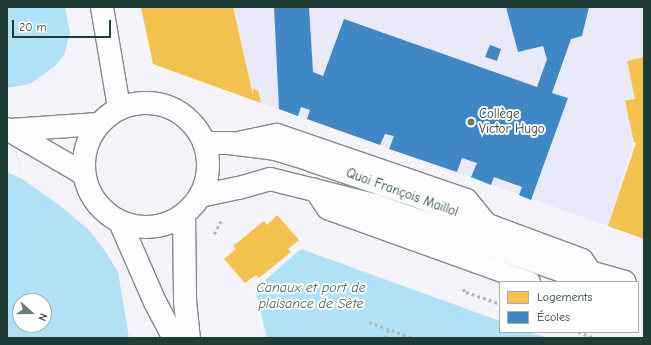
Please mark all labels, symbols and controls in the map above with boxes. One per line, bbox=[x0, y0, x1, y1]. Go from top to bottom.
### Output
scale bar bbox=[14, 12, 113, 38]
text: 20 m bbox=[19, 20, 47, 34]
place label: Collège Victor Hugo bbox=[479, 107, 545, 138]
marker: Collège Victor Hugo bbox=[466, 117, 476, 127]
street label: Quai François Maillol bbox=[344, 165, 460, 221]
water label: Canaux et port de plaisance de Sète bbox=[256, 280, 366, 312]
legend bbox=[499, 281, 639, 333]
text: Logements bbox=[537, 290, 593, 304]
north arrow bbox=[12, 293, 52, 333]
text: Écoles bbox=[537, 310, 570, 324]
text: N bbox=[35, 311, 50, 323]

